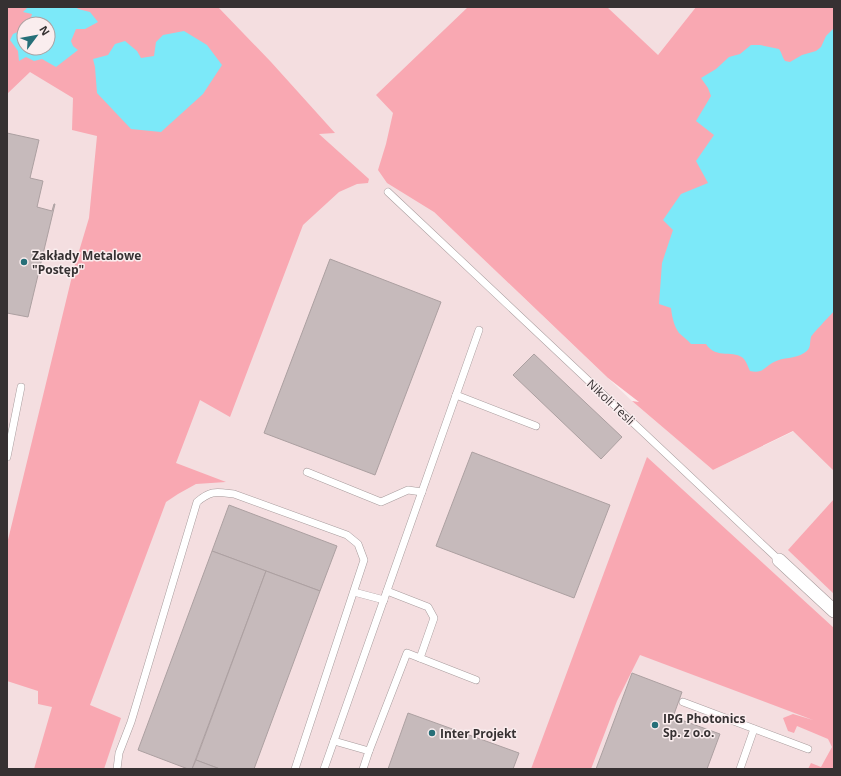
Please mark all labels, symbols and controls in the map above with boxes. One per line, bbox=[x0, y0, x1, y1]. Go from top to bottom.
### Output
north arrow bbox=[16, 16, 56, 56]
text: N bbox=[36, 23, 54, 38]
place label: Zakłady Metalowe "Postęp" bbox=[32, 247, 141, 278]
marker: Zakłady Metalowe "Postęp" bbox=[19, 257, 29, 267]
street label: Nikoli Tesli bbox=[583, 375, 639, 429]
place label: IPG Photonics Sp. z o.o. bbox=[663, 710, 746, 741]
marker: IPG Photonics Sp. z o.o. bbox=[650, 720, 660, 730]
place label: Inter Projekt bbox=[440, 725, 517, 742]
marker: Inter Projekt bbox=[427, 728, 437, 738]

